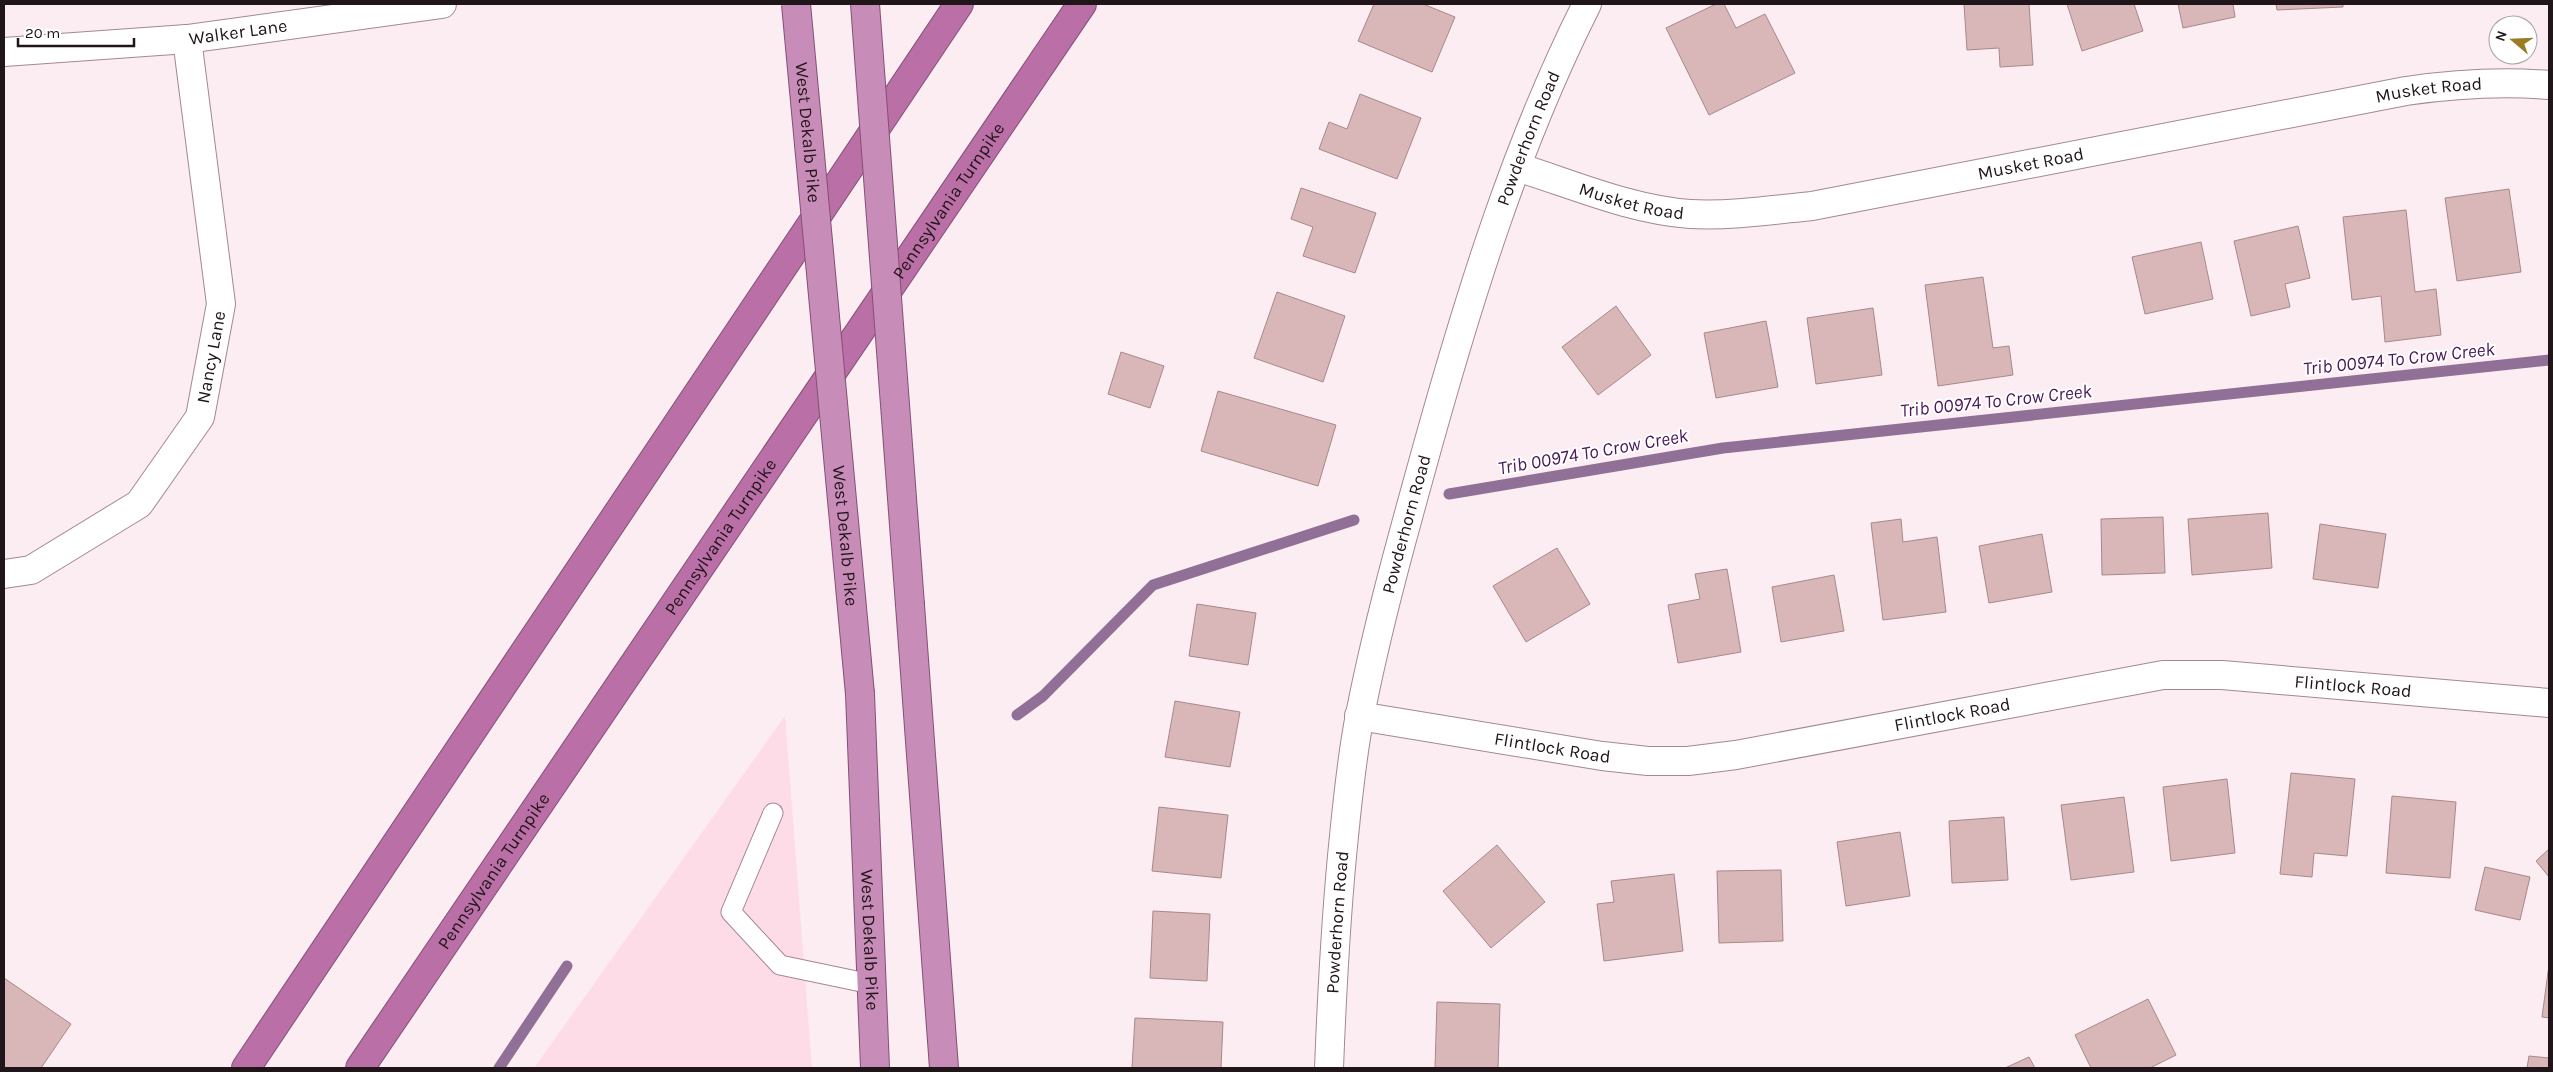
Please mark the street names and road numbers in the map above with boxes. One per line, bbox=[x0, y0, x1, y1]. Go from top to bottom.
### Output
street label: Walker Lane bbox=[187, 14, 289, 50]
street label: West Dekalb Pike bbox=[790, 61, 825, 204]
street label: Powderhorn Road bbox=[1492, 67, 1565, 209]
street label: Musket Road bbox=[2374, 73, 2483, 108]
street label: Pennsylvania Turnpike bbox=[888, 118, 1009, 283]
street label: Musket Road bbox=[1976, 143, 2086, 185]
street label: Musket Road bbox=[1576, 178, 1685, 225]
street label: Nancy Lane bbox=[192, 309, 230, 405]
street label: Powderhorn Road bbox=[1377, 452, 1436, 596]
street label: Pennsylvania Turnpike bbox=[660, 454, 781, 619]
street label: West Dekalb Pike bbox=[828, 464, 863, 607]
street label: Flintlock Road bbox=[2294, 670, 2413, 702]
street label: Flintlock Road bbox=[1892, 693, 2012, 736]
street label: Flintlock Road bbox=[1493, 727, 1612, 768]
street label: Pennsylvania Turnpike bbox=[433, 789, 554, 954]
street label: Powderhorn Road bbox=[1321, 850, 1353, 994]
street label: West Dekalb Pike bbox=[856, 869, 884, 1011]

